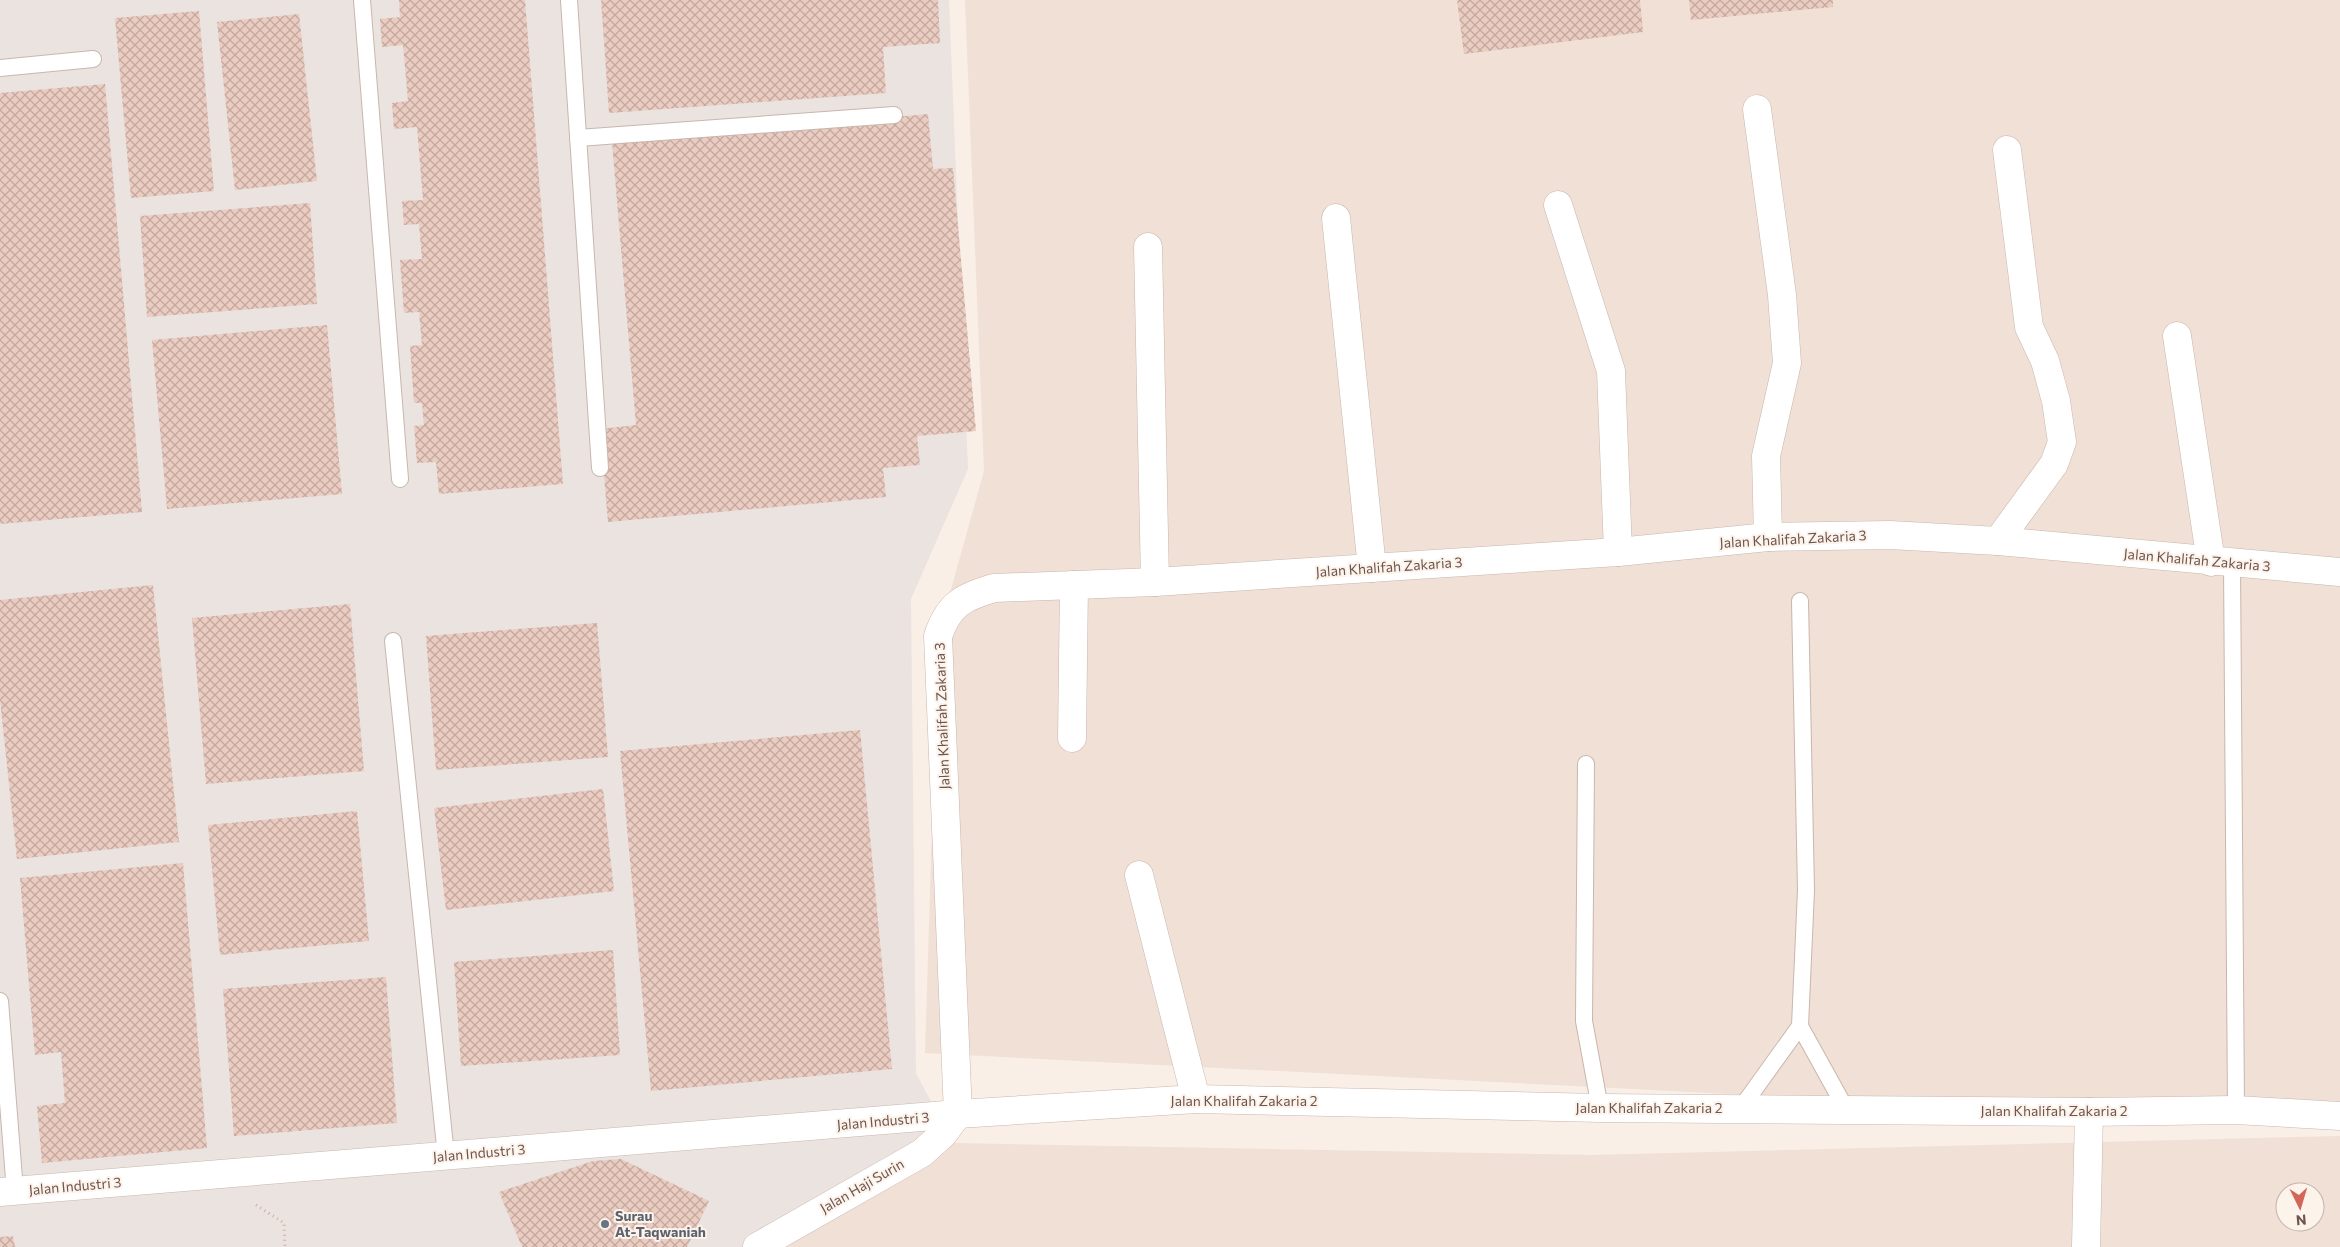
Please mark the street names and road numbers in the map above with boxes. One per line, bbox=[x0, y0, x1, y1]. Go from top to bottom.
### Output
street label: Jalan Khalifah Zakaria 3 bbox=[1719, 526, 1867, 551]
street label: Jalan Khalifah Zakaria 3 bbox=[2123, 545, 2271, 574]
street label: Jalan Khalifah Zakaria 3 bbox=[1315, 553, 1463, 580]
street label: Jalan Khalifah Zakaria 3 bbox=[930, 642, 953, 790]
street label: Jalan Khalifah Zakaria 2 bbox=[1171, 1092, 1318, 1109]
street label: Jalan Khalifah Zakaria 2 bbox=[1576, 1099, 1723, 1116]
street label: Jalan Khalifah Zakaria 2 bbox=[1981, 1102, 2128, 1119]
street label: Jalan Industri 3 bbox=[836, 1108, 930, 1133]
street label: Jalan Industri 3 bbox=[432, 1140, 526, 1165]
street label: Jalan Haji Surin bbox=[817, 1155, 907, 1216]
street label: Jalan Industri 3 bbox=[28, 1173, 122, 1198]

